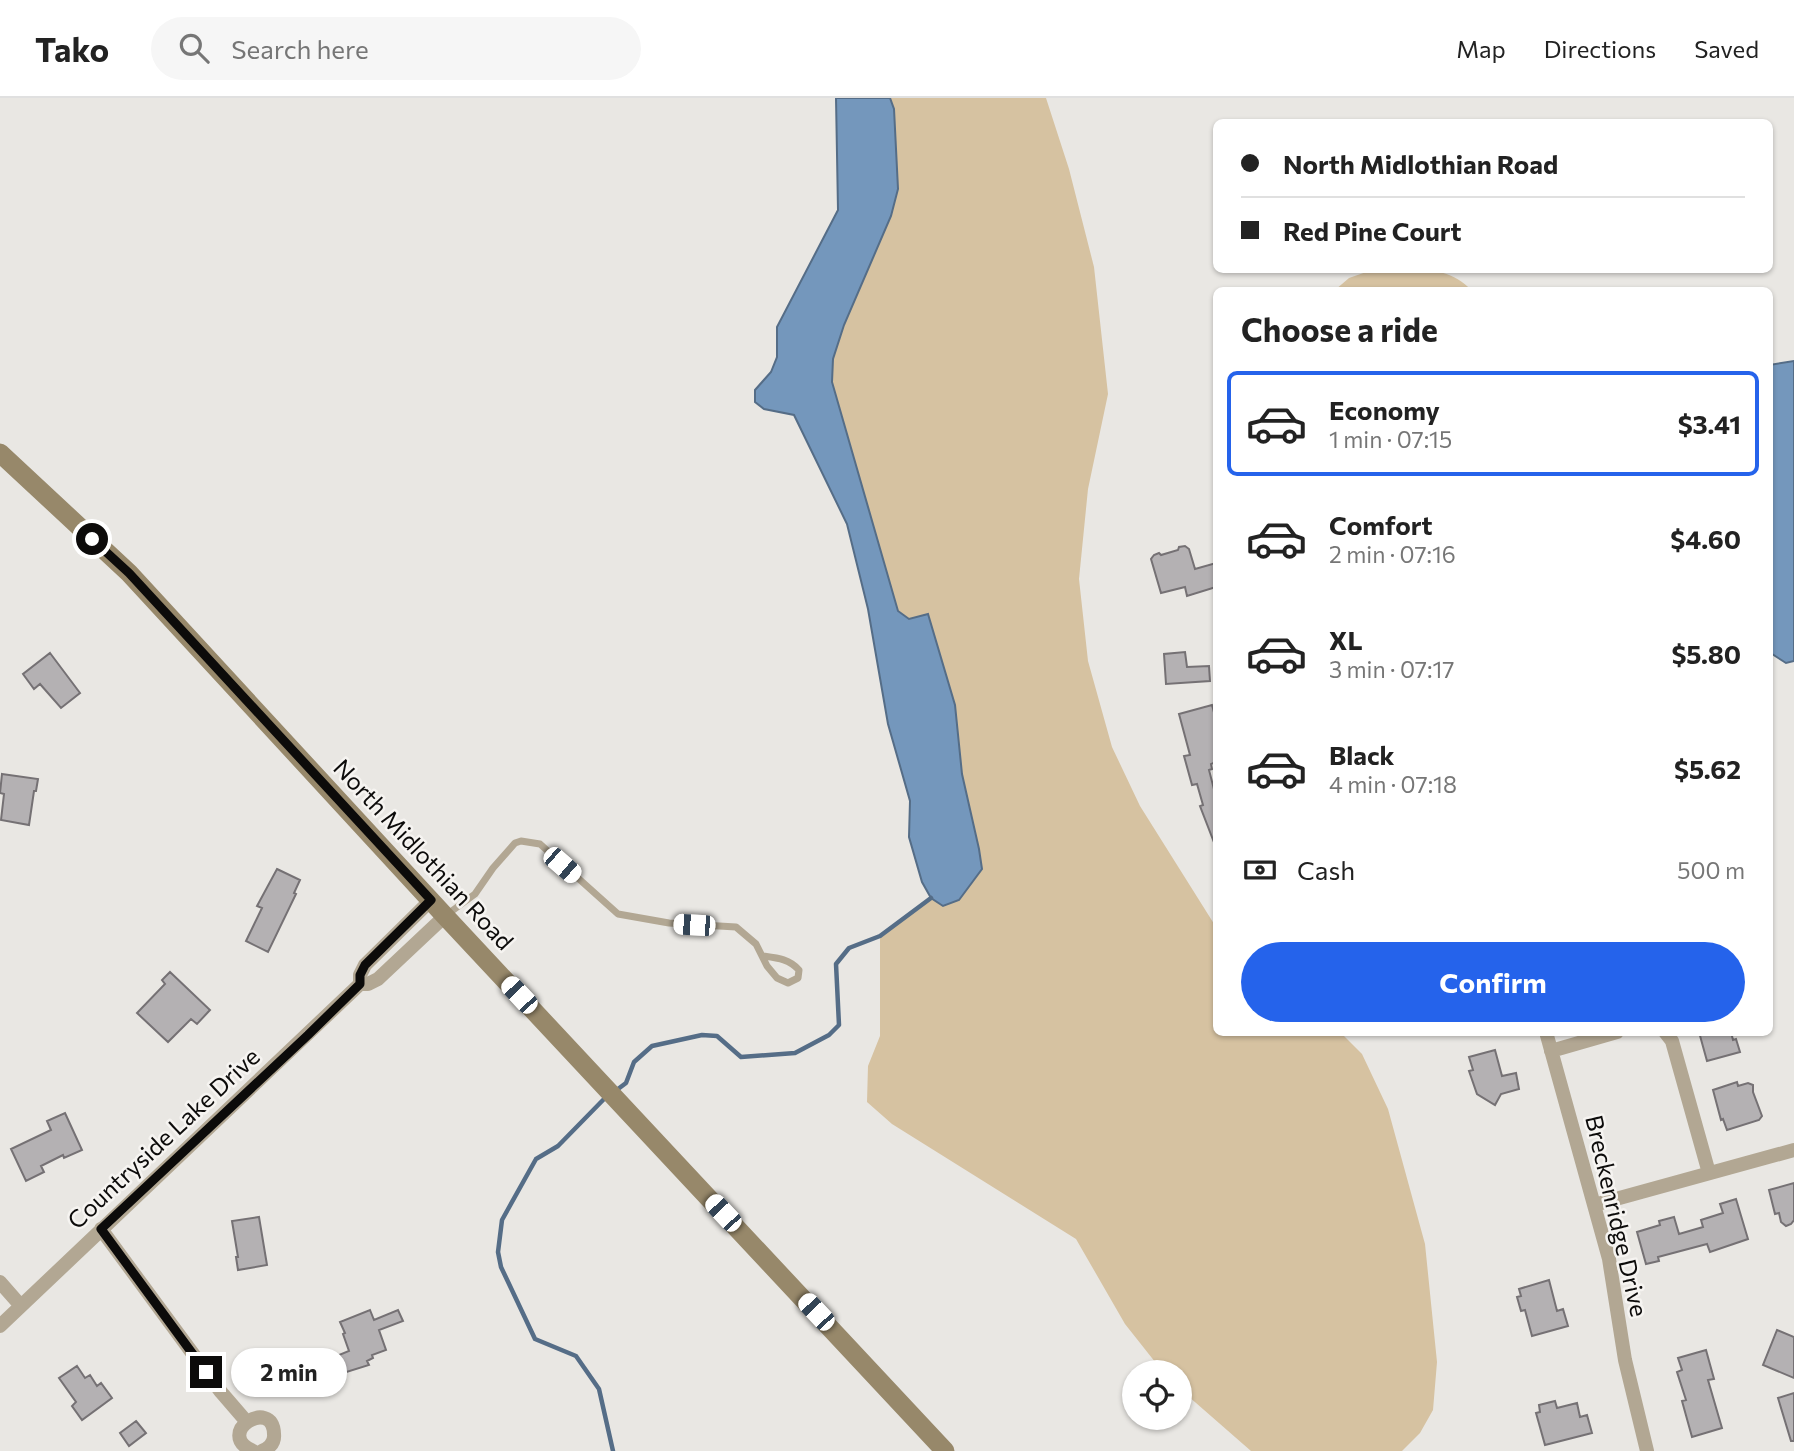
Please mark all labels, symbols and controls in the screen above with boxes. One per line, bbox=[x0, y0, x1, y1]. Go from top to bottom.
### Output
search box bbox=[151, 17, 641, 80]
text: Tako bbox=[35, 28, 109, 69]
icon: search bbox=[175, 29, 213, 67]
text: Search here bbox=[231, 33, 369, 64]
text: Map bbox=[1456, 34, 1506, 63]
text: Directions bbox=[1544, 34, 1656, 63]
text: Saved bbox=[1694, 34, 1759, 63]
text: North Midlothian Road bbox=[1283, 148, 1558, 179]
text: Red Pine Court bbox=[1283, 215, 1462, 246]
text: Choose a ride bbox=[1241, 309, 1438, 349]
icon: car bbox=[1245, 392, 1308, 455]
text: Economy bbox=[1329, 394, 1440, 425]
text: $3.41 bbox=[1678, 408, 1741, 439]
text: 1 min · 07:15 bbox=[1329, 425, 1452, 453]
icon: car bbox=[1245, 507, 1308, 570]
text: Comfort bbox=[1329, 509, 1432, 540]
route start bbox=[76, 523, 108, 555]
text: $4.60 bbox=[1670, 523, 1741, 554]
text: 2 min · 07:16 bbox=[1329, 540, 1456, 568]
icon: car bbox=[1245, 622, 1308, 685]
text: XL bbox=[1329, 624, 1363, 655]
text: $5.80 bbox=[1671, 638, 1741, 669]
text: 3 min · 07:17 bbox=[1329, 655, 1454, 683]
icon: car bbox=[1245, 737, 1308, 800]
text: Black bbox=[1329, 739, 1395, 770]
street label: North Midlothian Road bbox=[328, 753, 520, 955]
text: $5.62 bbox=[1674, 753, 1741, 784]
text: 4 min · 07:18 bbox=[1329, 770, 1457, 798]
car bbox=[540, 843, 585, 887]
icon: cash bbox=[1241, 851, 1279, 889]
text: Cash bbox=[1297, 854, 1355, 885]
text: 500 m bbox=[1677, 856, 1745, 884]
car bbox=[673, 913, 716, 937]
button: Confirm bbox=[1241, 942, 1745, 1022]
car bbox=[497, 972, 542, 1018]
street label: Countryside Lake Drive bbox=[61, 1041, 265, 1234]
street label: Breckenridge Drive bbox=[1580, 1112, 1655, 1319]
car bbox=[701, 1190, 746, 1236]
car bbox=[794, 1289, 839, 1335]
callout: 2 min bbox=[230, 1348, 346, 1396]
route end bbox=[190, 1356, 222, 1388]
text: 2 min bbox=[260, 1358, 318, 1386]
map controls bbox=[1122, 1360, 1192, 1430]
button: locate bbox=[1122, 1360, 1192, 1430]

